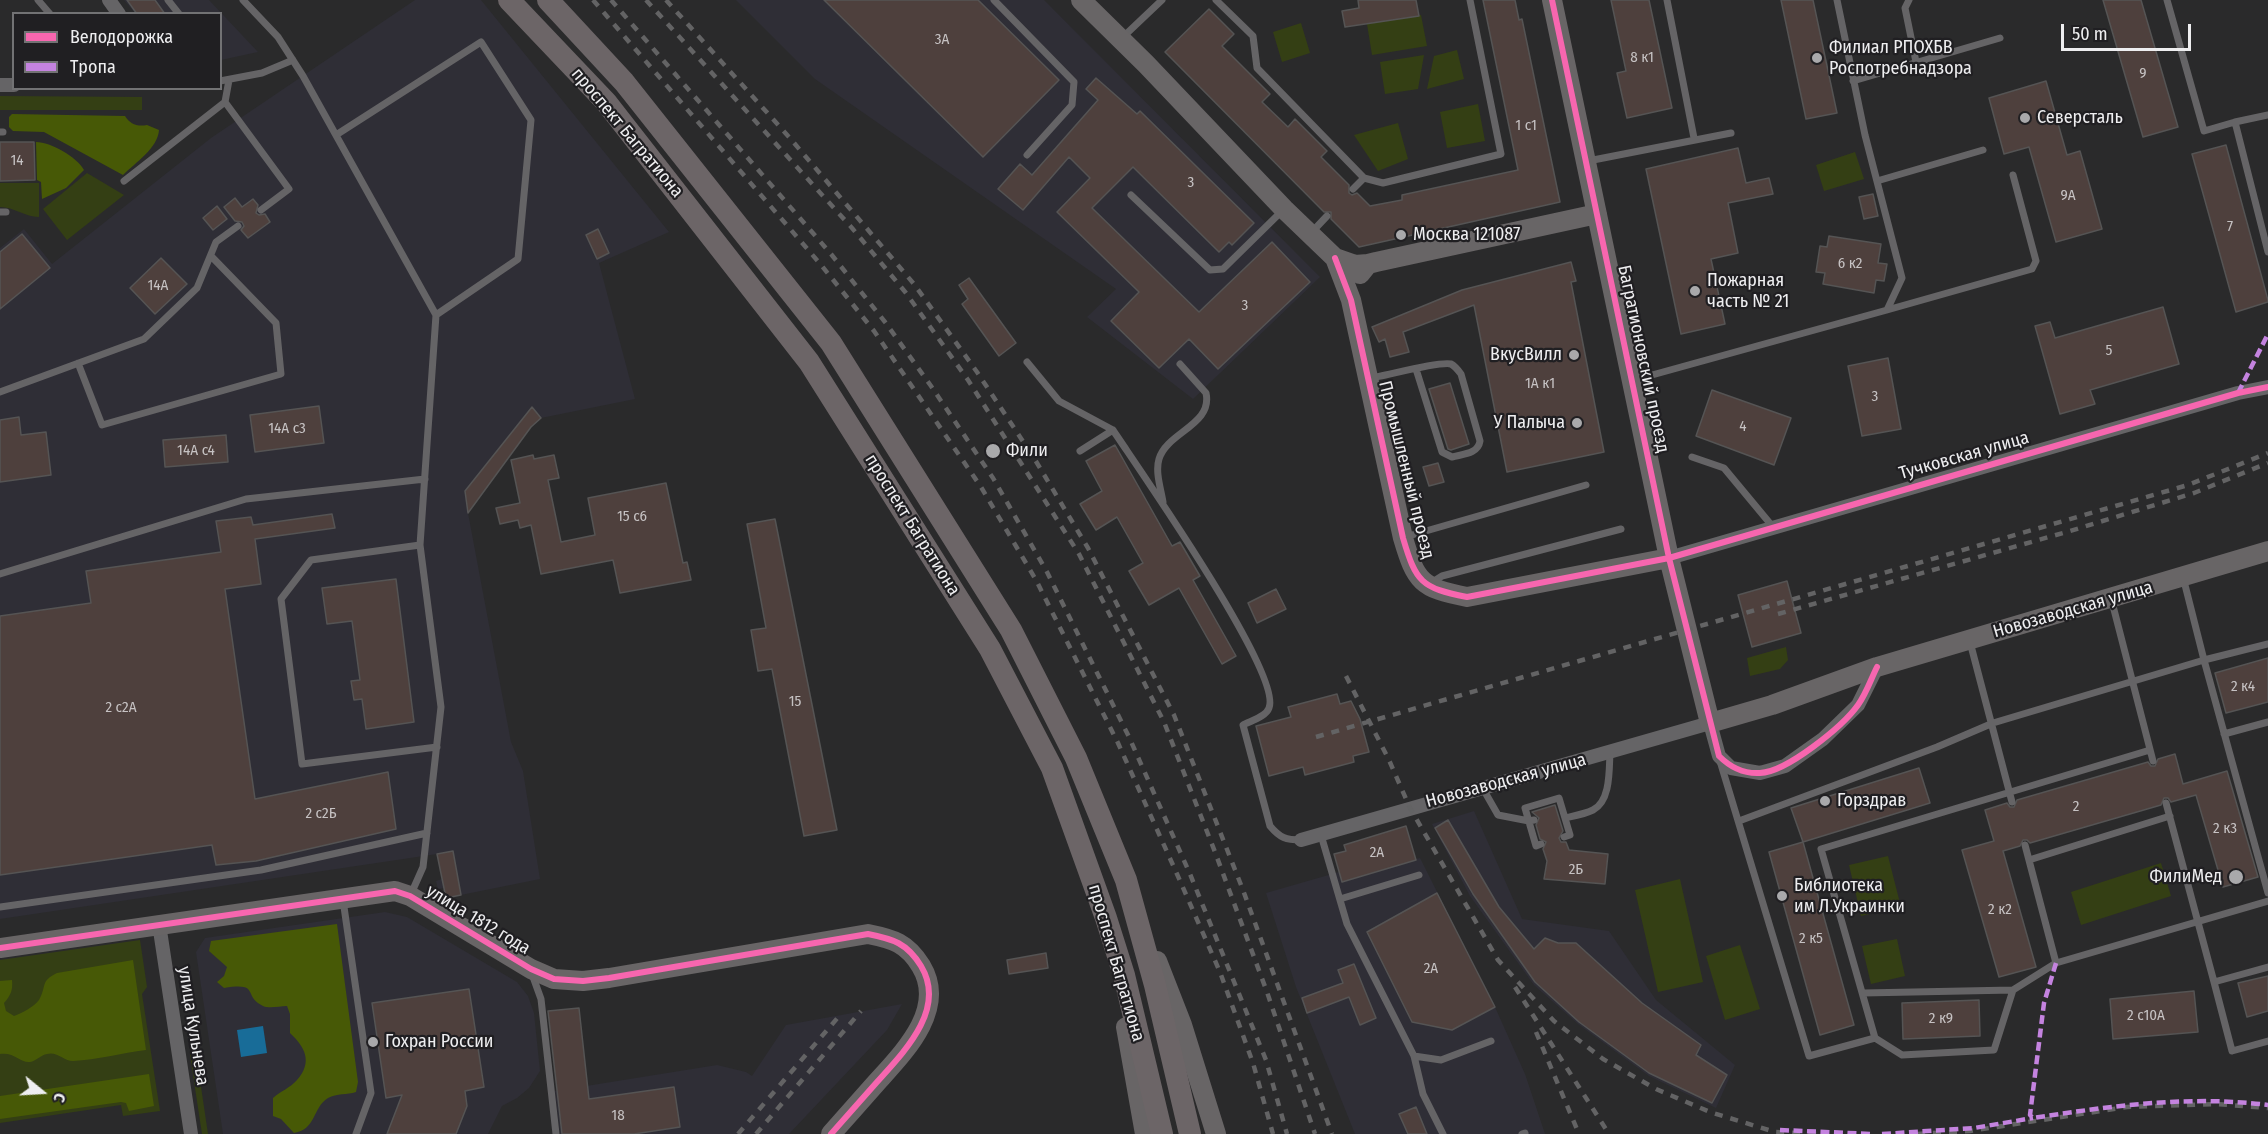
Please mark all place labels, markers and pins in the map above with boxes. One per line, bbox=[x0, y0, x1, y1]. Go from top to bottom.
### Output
place label: Филиал РПОХБВ Роспотребнадзора bbox=[1829, 37, 1972, 80]
marker: Филиал РПОХБВ Роспотребнадзора bbox=[1810, 51, 1824, 65]
place label: Северсталь bbox=[2037, 107, 2123, 129]
marker: Северсталь bbox=[2018, 111, 2032, 125]
place label: Москва 121087 bbox=[1413, 224, 1520, 246]
marker: Москва 121087 bbox=[1394, 228, 1408, 242]
place label: Пожарная часть № 21 bbox=[1707, 270, 1789, 312]
marker: Пожарная часть № 21 bbox=[1688, 284, 1702, 298]
place label: ВкусВилл bbox=[1490, 344, 1562, 366]
marker: ВкусВилл bbox=[1567, 348, 1581, 362]
place label: У Палыча bbox=[1493, 412, 1565, 434]
marker: У Палыча bbox=[1570, 416, 1584, 430]
place label: Фили bbox=[1006, 440, 1048, 462]
marker: Фили bbox=[984, 442, 1002, 460]
place label: Горздрав bbox=[1837, 790, 1906, 812]
marker: Горздрав bbox=[1818, 794, 1832, 808]
place label: ФилиМед bbox=[2150, 866, 2222, 888]
marker: ФилиМед bbox=[2227, 868, 2245, 886]
place label: Библиотека им Л.Украинки bbox=[1794, 875, 1905, 918]
marker: Библиотека им Л.Украинки bbox=[1775, 889, 1789, 903]
place label: Гохран России bbox=[385, 1031, 493, 1053]
marker: Гохран России bbox=[366, 1035, 380, 1049]

